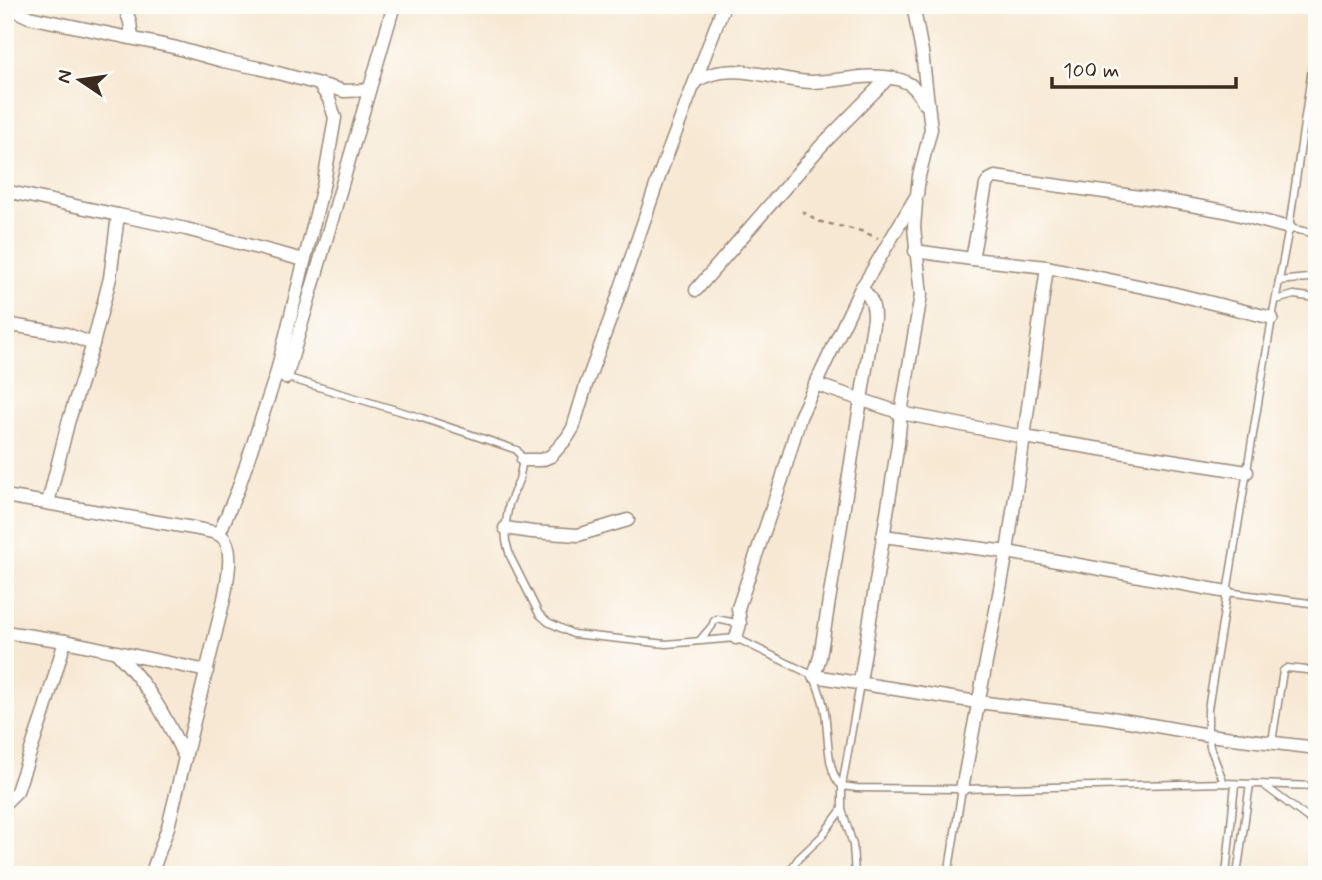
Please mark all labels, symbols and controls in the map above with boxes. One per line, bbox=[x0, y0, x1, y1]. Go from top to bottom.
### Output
north arrow bbox=[46, 46, 116, 116]
scale bar bbox=[1052, 46, 1236, 90]
text: 100 m bbox=[1063, 57, 1119, 85]
text: N bbox=[51, 68, 79, 85]

